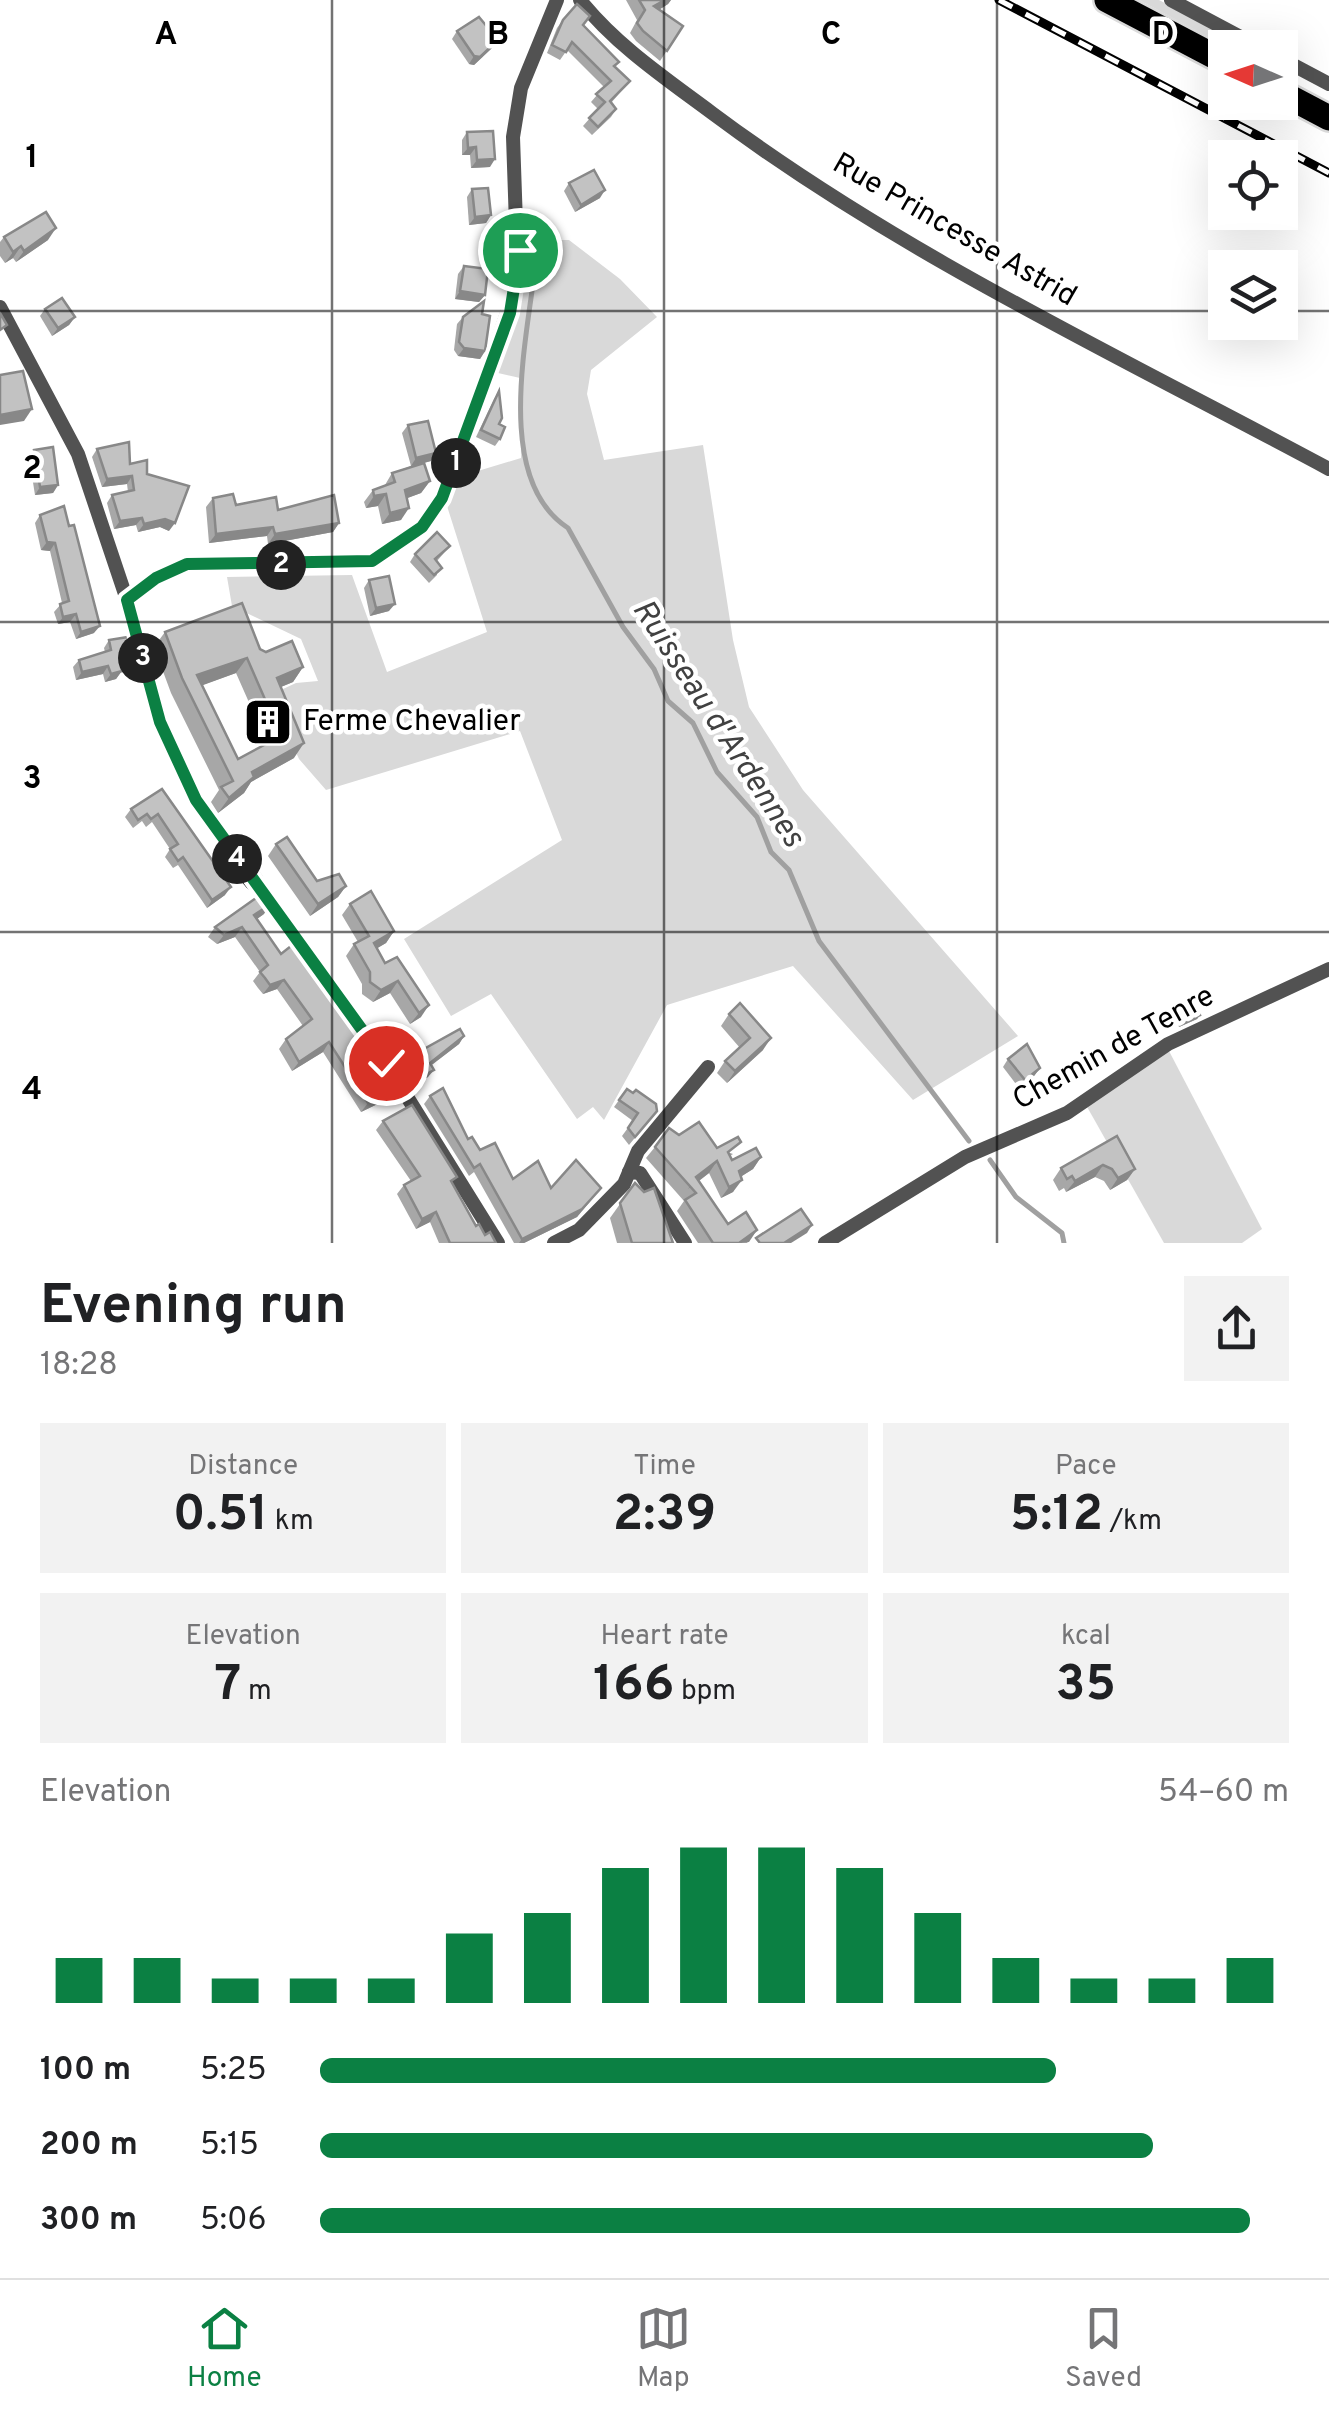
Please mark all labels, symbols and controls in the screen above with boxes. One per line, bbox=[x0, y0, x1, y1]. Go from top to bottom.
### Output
text: A bbox=[155, 16, 177, 56]
text: B bbox=[487, 16, 509, 56]
text: C bbox=[821, 16, 841, 56]
text: D bbox=[1152, 16, 1174, 56]
north arrow bbox=[1208, 30, 1298, 120]
map controls bbox=[1208, 30, 1298, 340]
text: 1 bbox=[26, 139, 38, 179]
button: locate bbox=[1208, 140, 1298, 230]
street label: Rue Princesse Astrid bbox=[825, 146, 1083, 316]
pin bbox=[478, 208, 563, 293]
icon: arrive bbox=[493, 223, 548, 278]
button: layers bbox=[1208, 250, 1298, 340]
pin: 1 bbox=[431, 438, 481, 488]
text: 1 bbox=[450, 445, 462, 481]
text: 2 bbox=[22, 450, 42, 490]
pin: 2 bbox=[256, 540, 306, 590]
text: 2 bbox=[272, 547, 290, 583]
water label: Ruisseau d'Ardennes bbox=[622, 593, 812, 856]
pin: 3 bbox=[118, 633, 168, 683]
text: 3 bbox=[135, 640, 151, 676]
building icon: Ferme Chevalier bbox=[242, 696, 294, 748]
place label: Ferme Chevalier bbox=[303, 704, 521, 741]
text: 3 bbox=[22, 760, 42, 800]
pin: 4 bbox=[212, 834, 262, 884]
text: 4 bbox=[228, 841, 246, 877]
street label: Chemin de Tenre bbox=[1007, 978, 1221, 1120]
pin bbox=[344, 1021, 429, 1106]
icon: check bbox=[359, 1036, 414, 1091]
text: 4 bbox=[22, 1071, 42, 1111]
text: Evening run bbox=[40, 1273, 347, 1343]
button: share bbox=[1184, 1276, 1289, 1381]
text: 18:28 bbox=[40, 1346, 118, 1386]
text: Distance bbox=[188, 1449, 298, 1485]
text: Time bbox=[633, 1449, 696, 1485]
text: Pace bbox=[1055, 1449, 1117, 1485]
text: 0.51 bbox=[173, 1485, 268, 1548]
text: 2:39 bbox=[613, 1485, 716, 1548]
text: 5:12 bbox=[1010, 1485, 1103, 1548]
text: km bbox=[268, 1504, 314, 1540]
text: /km bbox=[1103, 1504, 1162, 1540]
text: Elevation bbox=[186, 1619, 301, 1655]
text: Heart rate bbox=[600, 1619, 729, 1655]
text: kcal bbox=[1061, 1619, 1111, 1655]
text: 7 bbox=[215, 1655, 241, 1718]
text: 166 bbox=[593, 1655, 674, 1718]
text: 35 bbox=[1056, 1655, 1116, 1718]
text: m bbox=[241, 1674, 272, 1710]
text: bpm bbox=[674, 1674, 736, 1710]
text: Elevation bbox=[40, 1773, 172, 1813]
text: 54–60 m bbox=[1158, 1773, 1289, 1813]
text: 100 m bbox=[40, 2051, 131, 2091]
text: 5:25 bbox=[200, 2051, 267, 2091]
text: 200 m bbox=[40, 2126, 138, 2166]
text: 5:15 bbox=[200, 2126, 259, 2166]
text: 300 m bbox=[40, 2201, 137, 2241]
text: 5:06 bbox=[200, 2201, 267, 2241]
tab: Home bbox=[187, 2301, 261, 2397]
tab: Map bbox=[636, 2301, 691, 2397]
tab: Saved bbox=[1065, 2301, 1142, 2397]

